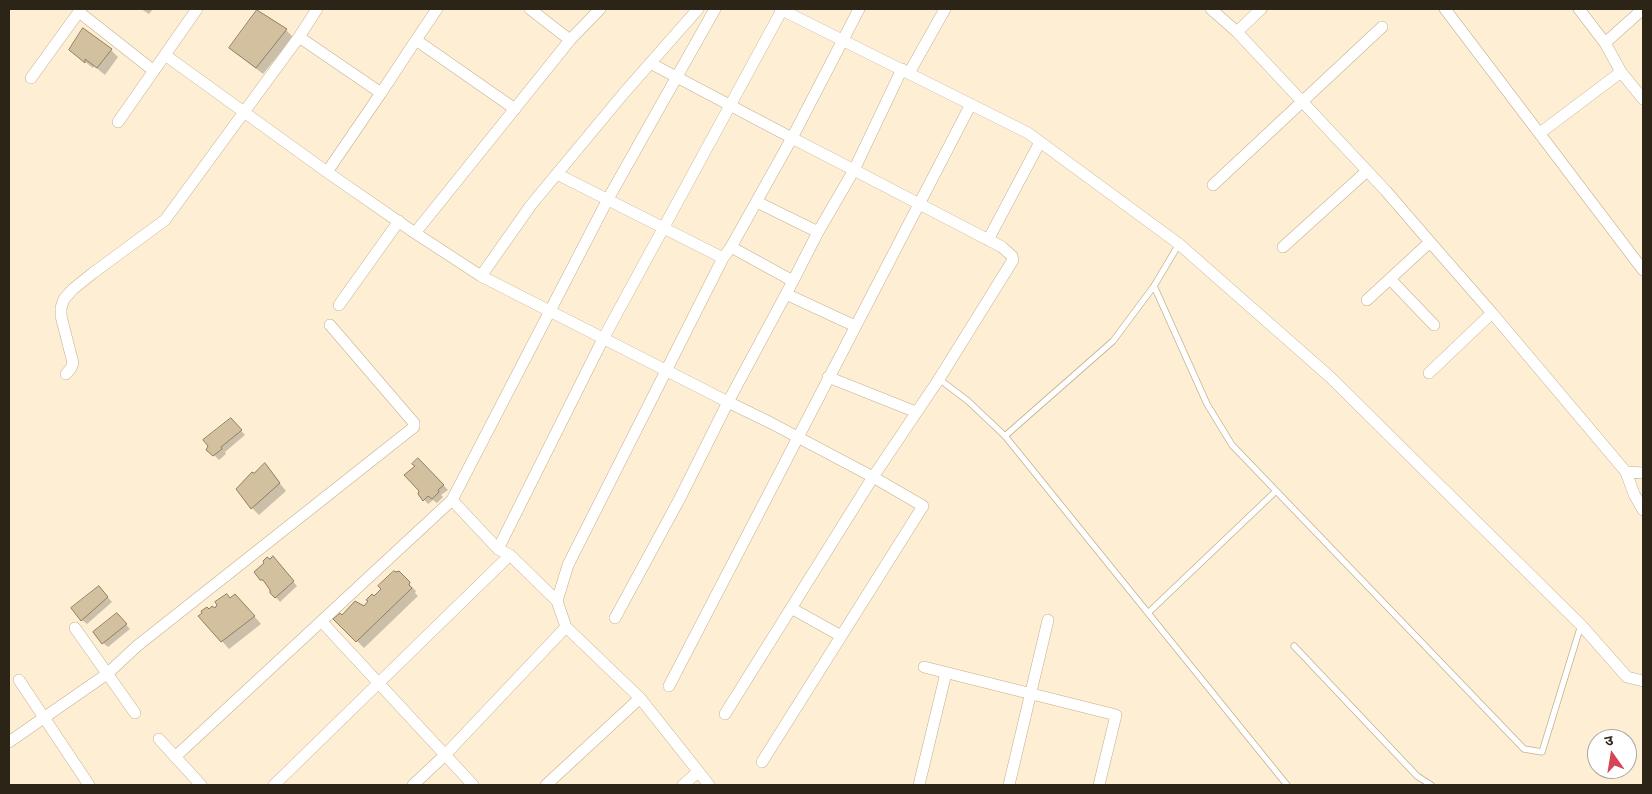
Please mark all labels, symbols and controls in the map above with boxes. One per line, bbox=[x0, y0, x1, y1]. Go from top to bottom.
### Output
north arrow bbox=[1587, 729, 1637, 779]
text: उ bbox=[1603, 731, 1615, 750]

